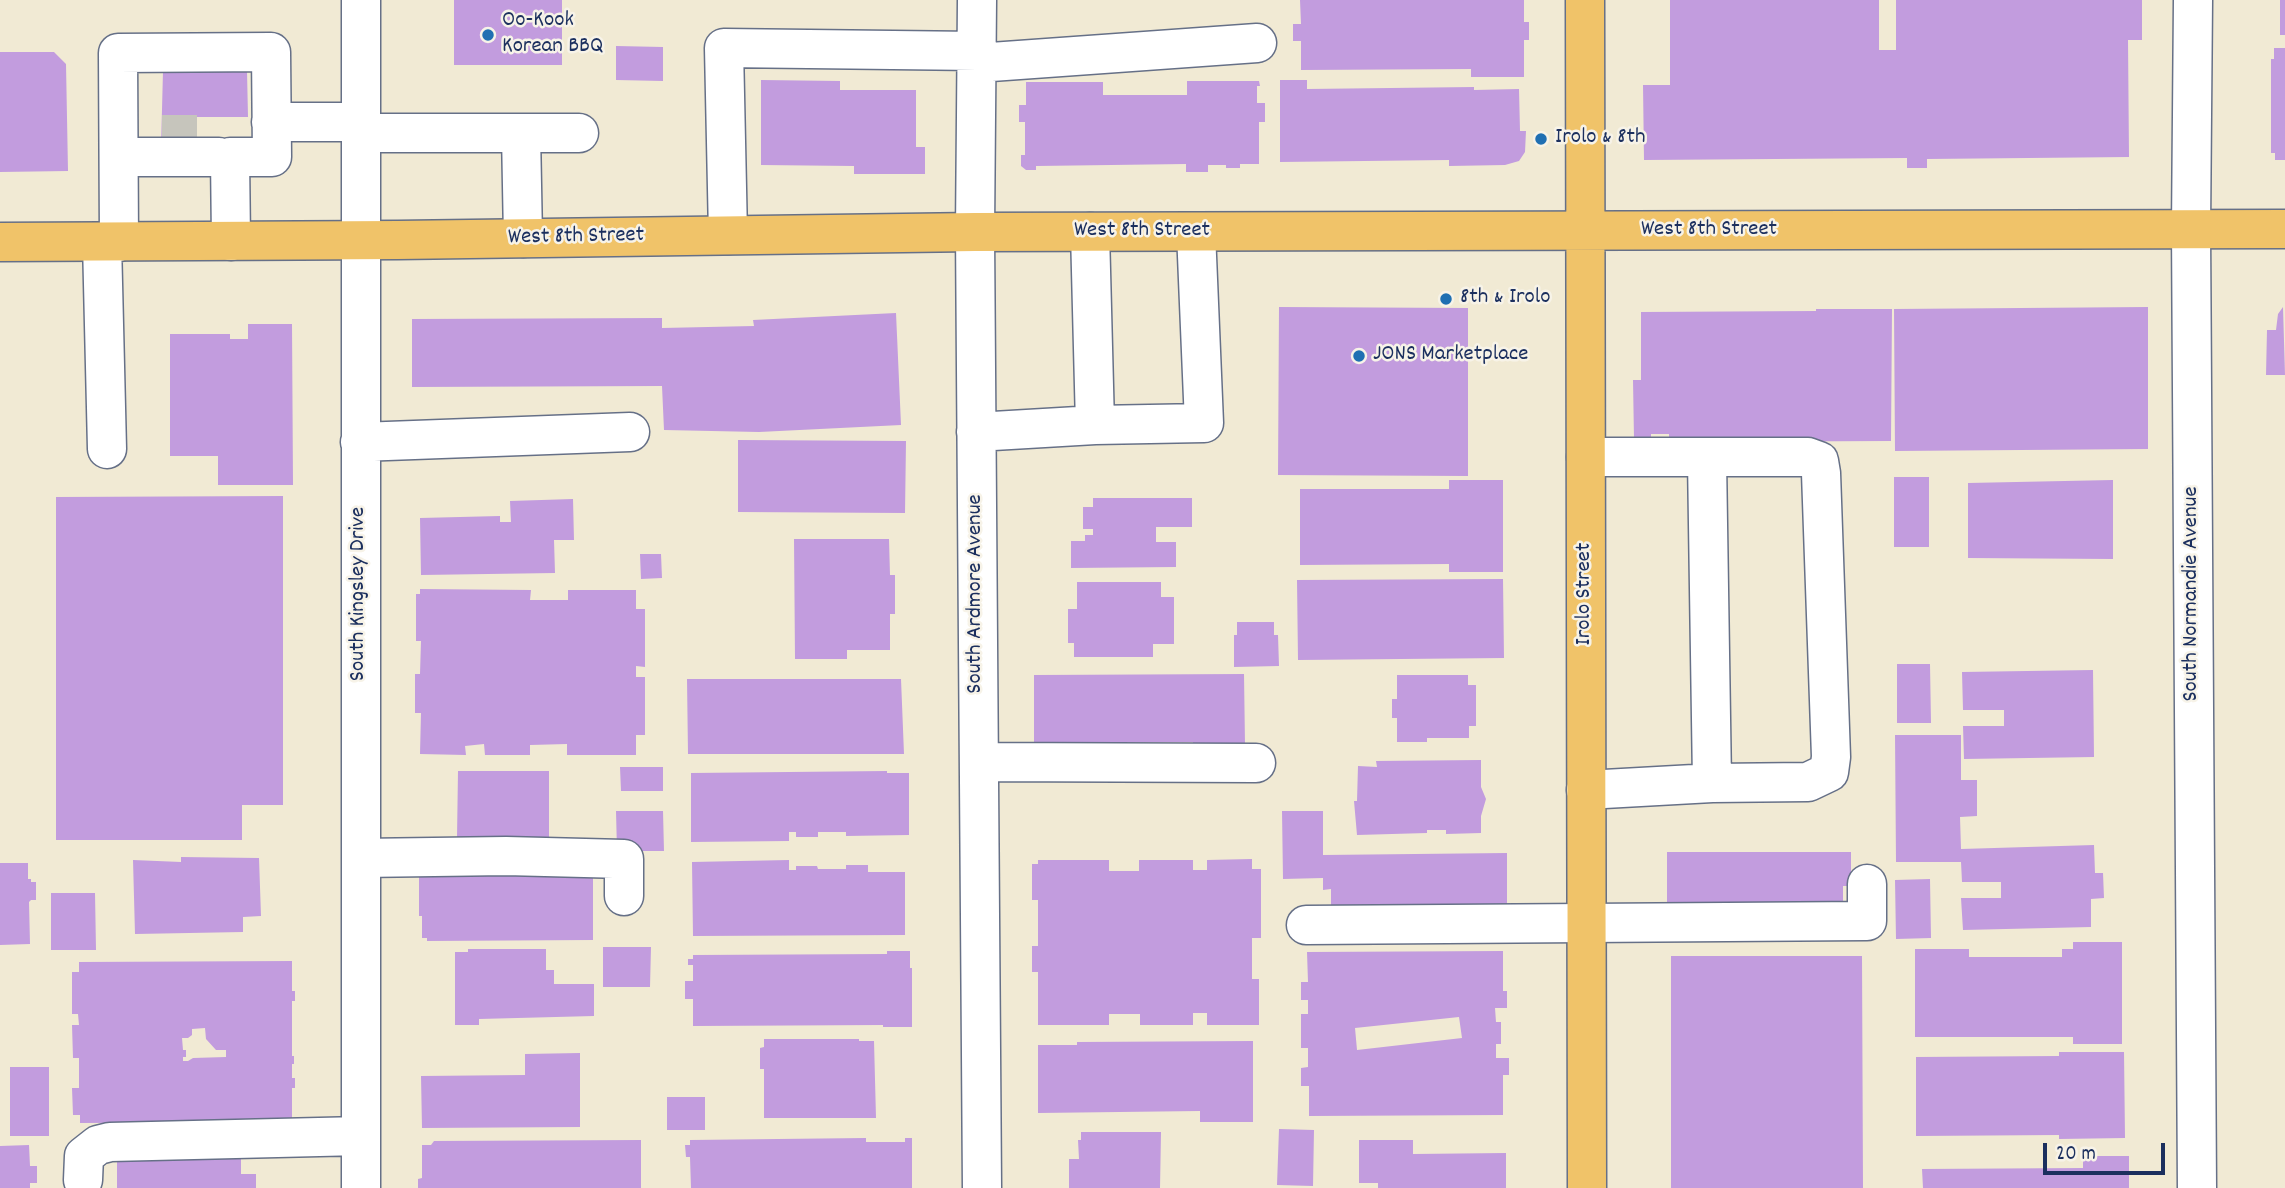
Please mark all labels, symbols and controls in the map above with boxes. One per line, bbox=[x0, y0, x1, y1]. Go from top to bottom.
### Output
place label: Oo-Kook Korean BBQ bbox=[502, 8, 603, 62]
marker: Oo-Kook Korean BBQ bbox=[480, 27, 496, 43]
place label: Irolo & 8th bbox=[1555, 125, 1646, 153]
marker: Irolo & 8th bbox=[1533, 131, 1549, 147]
street label: West 8th Street bbox=[1641, 217, 1777, 245]
street label: West 8th Street bbox=[1074, 218, 1210, 246]
street label: West 8th Street bbox=[508, 223, 644, 253]
place label: 8th & Irolo bbox=[1460, 285, 1551, 313]
marker: 8th & Irolo bbox=[1438, 291, 1454, 307]
place label: JONS Marketplace bbox=[1373, 342, 1528, 370]
marker: JONS Marketplace bbox=[1351, 348, 1367, 364]
street label: South Normandie Avenue bbox=[2179, 486, 2207, 702]
street label: South Ardmore Avenue bbox=[963, 494, 991, 694]
street label: South Kingsley Drive bbox=[346, 507, 374, 681]
street label: Irolo Street bbox=[1572, 543, 1600, 645]
scale bar bbox=[2047, 1128, 2170, 1172]
text: 20 m bbox=[2056, 1140, 2096, 1170]

